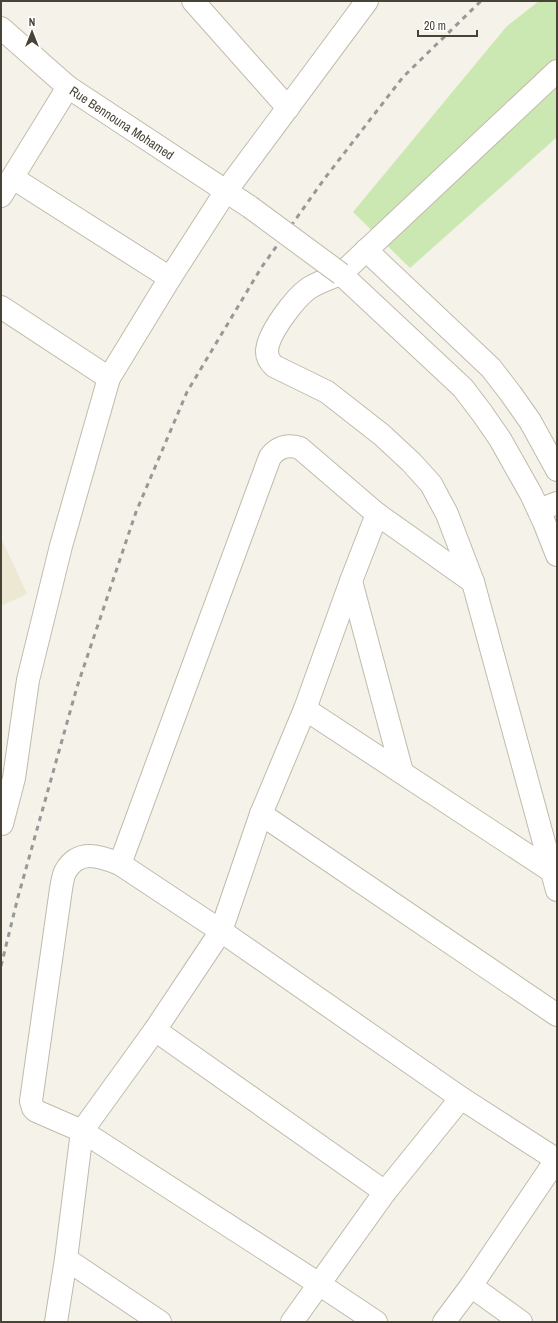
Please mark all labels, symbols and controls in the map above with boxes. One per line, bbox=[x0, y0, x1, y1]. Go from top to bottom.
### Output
north arrow bbox=[12, 12, 52, 52]
scale bar bbox=[418, 12, 477, 38]
text: N bbox=[29, 15, 35, 29]
text: 20 m bbox=[424, 18, 446, 34]
street label: Rue Bennouna Mohamed bbox=[67, 82, 178, 163]

